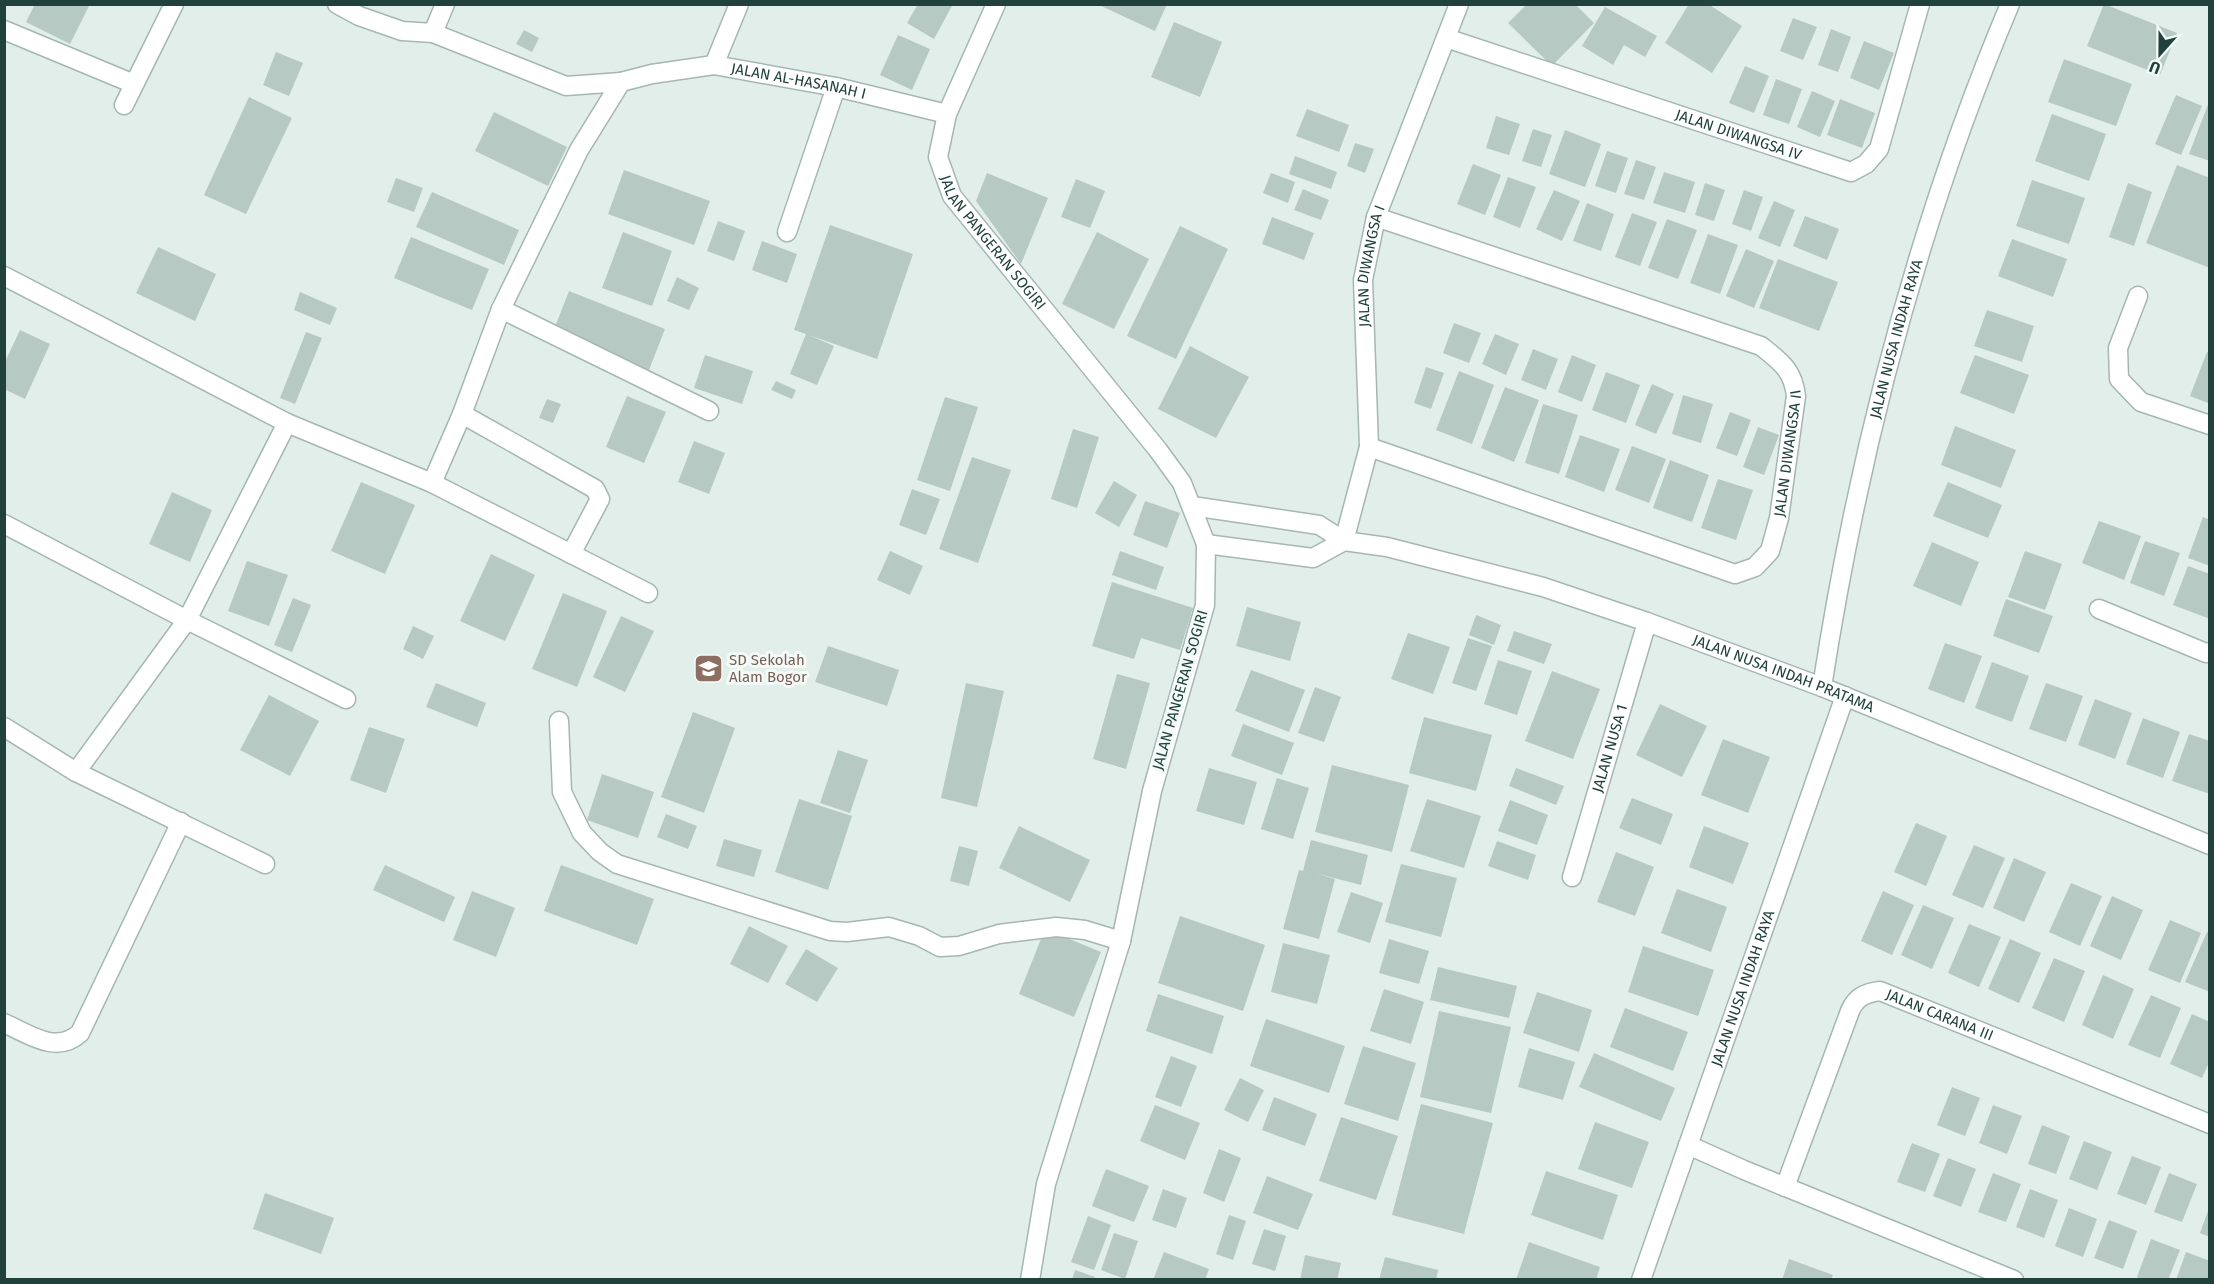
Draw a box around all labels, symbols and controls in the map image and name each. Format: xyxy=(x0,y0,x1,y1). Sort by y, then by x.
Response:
north arrow xyxy=(2130,24,2190,84)
text: U xyxy=(2147,57,2163,78)
street label: JALAN AL-HASANAH I xyxy=(730,59,868,103)
street label: JALAN DIWANGSA IV xyxy=(1673,105,1804,164)
street label: JALAN PANGERAN SOGIRI xyxy=(936,173,1050,314)
street label: JALAN DIWANGSA I xyxy=(1353,203,1389,327)
street label: JALAN NUSA INDAH RAYA xyxy=(1866,257,1927,421)
street label: JALAN DIWANGSA II xyxy=(1770,388,1805,518)
street label: JALAN PANGERAN SOGIRI xyxy=(1149,608,1211,772)
street label: JALAN NUSA INDAH PRATAMA xyxy=(1690,631,1877,716)
place label: SD Sekolah Alam Bogor xyxy=(729,651,807,686)
school or university icon: SD Sekolah Alam Bogor xyxy=(692,653,724,685)
street label: JALAN NUSA 1 xyxy=(1588,702,1631,795)
street label: JALAN NUSA INDAH RAYA xyxy=(1707,907,1779,1069)
street label: JALAN CARANA III xyxy=(1883,985,1996,1045)

